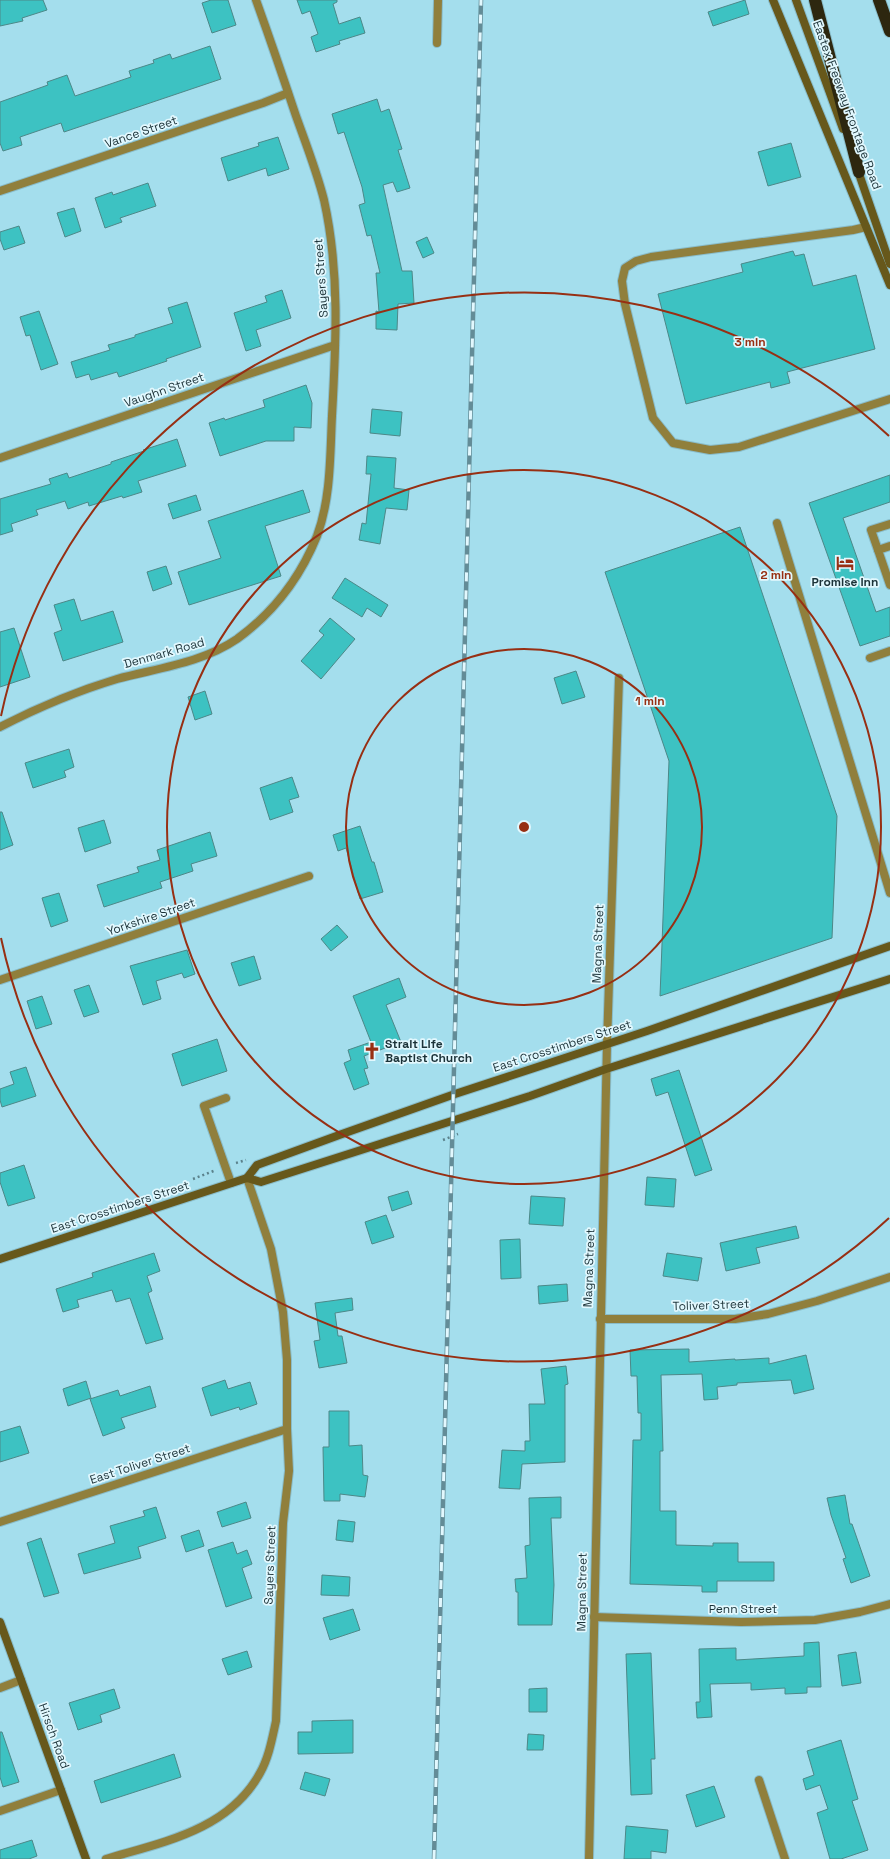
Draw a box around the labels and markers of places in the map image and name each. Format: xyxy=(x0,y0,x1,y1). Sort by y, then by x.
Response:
hotel icon: Promise Inn xyxy=(835,553,855,573)
place label: Promise Inn xyxy=(812,574,878,590)
centre of rings xyxy=(517,820,531,834)
place label: Strait Life Baptist Church xyxy=(385,1036,472,1066)
church icon: Strait Life Baptist Church xyxy=(362,1041,382,1061)

